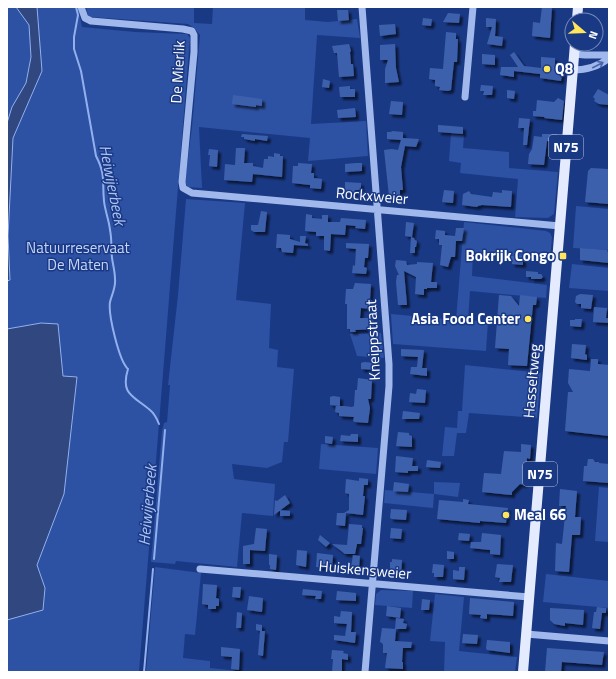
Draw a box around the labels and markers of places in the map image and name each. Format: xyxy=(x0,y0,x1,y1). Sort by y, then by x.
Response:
place label: Q8 xyxy=(555,57,573,80)
marker: Q8 xyxy=(542,64,552,74)
place label: Bokrijk Congo xyxy=(466,244,555,267)
marker: Bokrijk Congo xyxy=(558,251,568,261)
place label: Asia Food Center xyxy=(411,307,520,330)
marker: Asia Food Center xyxy=(523,314,533,324)
place label: Meal 66 xyxy=(514,503,566,526)
marker: Meal 66 xyxy=(501,510,511,520)

